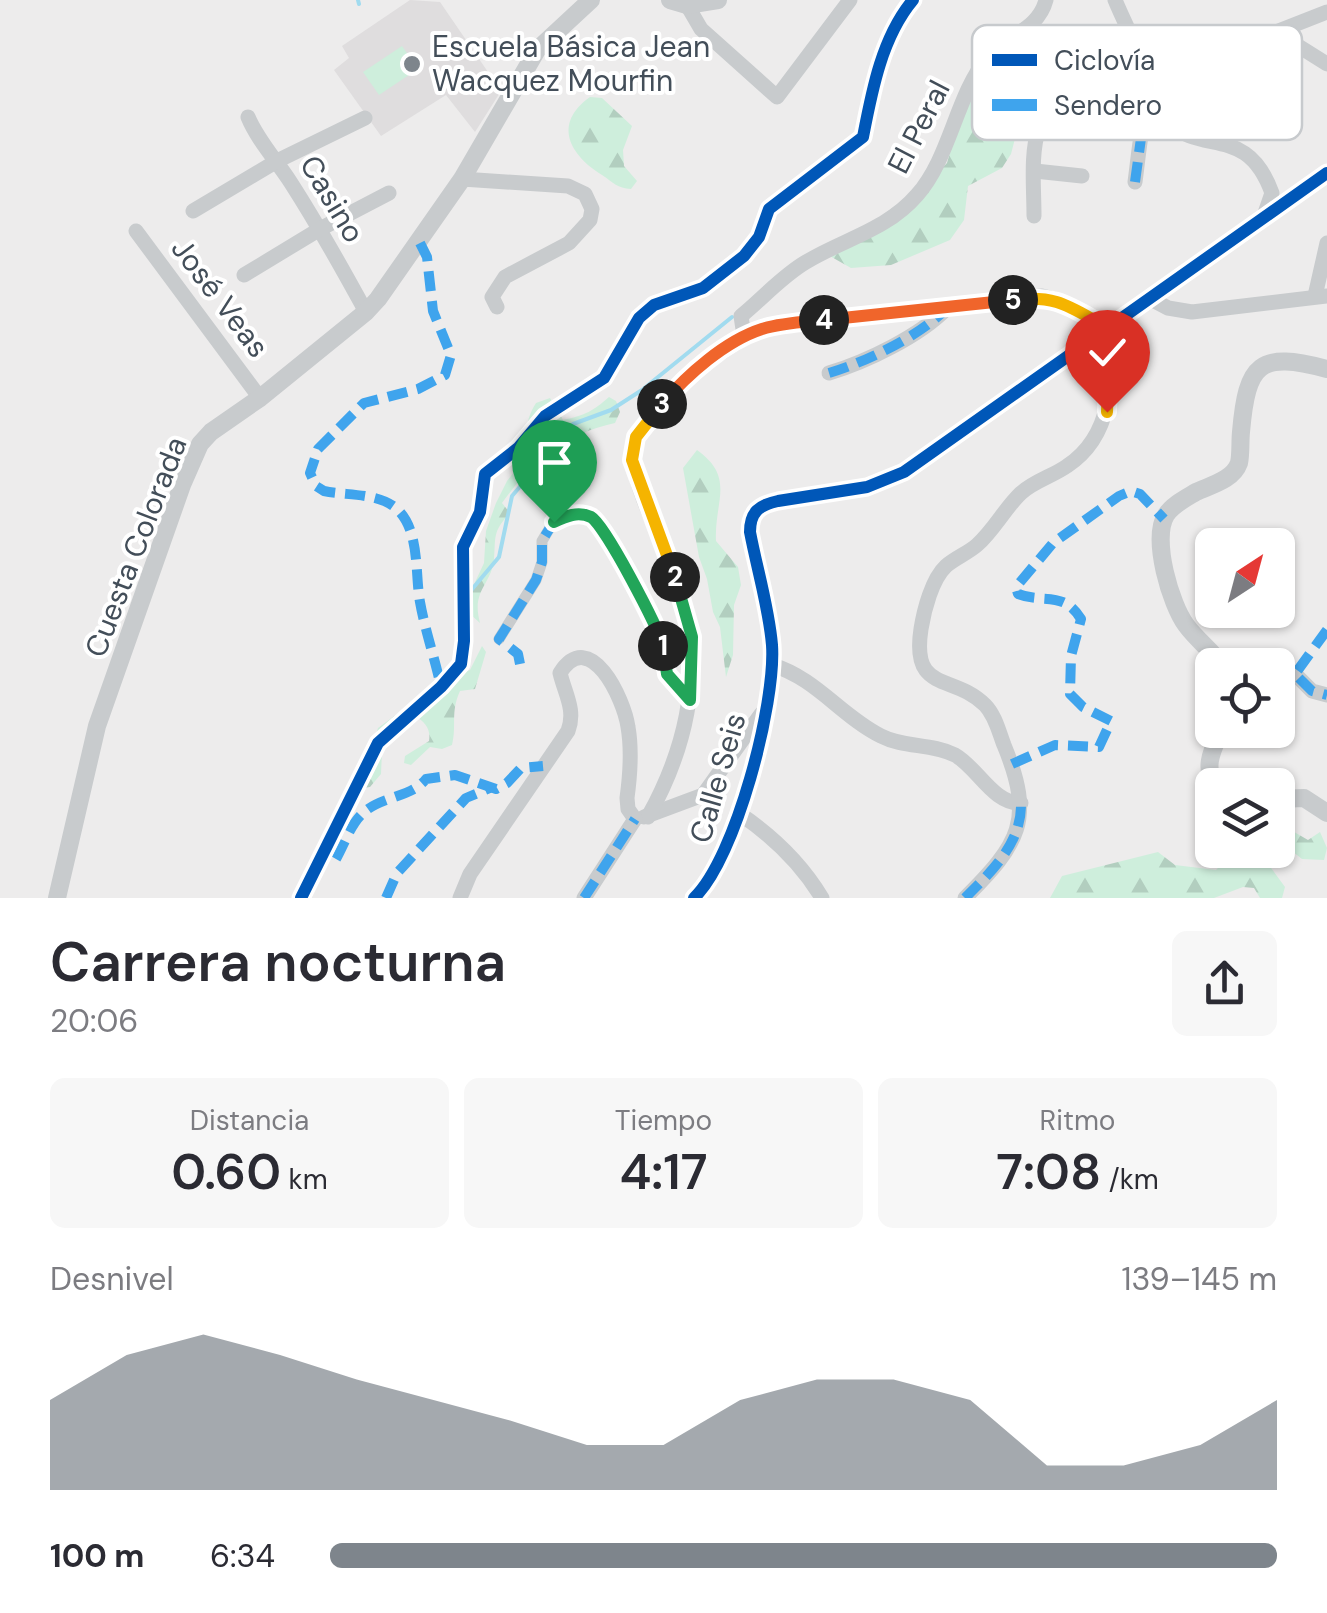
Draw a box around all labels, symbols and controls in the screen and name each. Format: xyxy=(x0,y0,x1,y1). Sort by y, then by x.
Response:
legend xyxy=(972,25,1302,140)
place label: Escuela Básica Jean Wacquez Mourfin xyxy=(432,27,710,100)
text: Ciclovía xyxy=(1054,42,1155,79)
marker: Escuela Básica Jean Wacquez Mourfin xyxy=(401,53,423,75)
street label: El Peral xyxy=(879,74,958,180)
text: Sendero xyxy=(1054,87,1162,124)
street label: Casino xyxy=(291,148,374,250)
street label: José Veas xyxy=(163,230,278,365)
pin: 5 xyxy=(988,275,1038,325)
text: 5 xyxy=(1004,281,1022,318)
pin: 4 xyxy=(799,295,849,345)
text: 4 xyxy=(815,301,833,338)
pin xyxy=(1065,310,1150,413)
icon: check xyxy=(1080,325,1135,380)
pin: 3 xyxy=(637,379,687,429)
text: 3 xyxy=(654,385,670,422)
pin xyxy=(512,420,597,523)
street label: Cuesta Colorada xyxy=(76,431,195,662)
icon: arrive xyxy=(527,435,582,490)
north arrow xyxy=(1195,528,1295,628)
map controls xyxy=(1195,528,1295,868)
pin: 2 xyxy=(650,552,700,602)
text: 2 xyxy=(667,558,683,595)
pin: 1 xyxy=(638,621,688,671)
text: 1 xyxy=(658,627,668,664)
button: locate xyxy=(1195,648,1295,748)
street label: Calle Seis xyxy=(680,709,755,847)
button: layers xyxy=(1195,768,1295,868)
text: Carrera nocturna xyxy=(50,926,506,998)
button: share xyxy=(1172,931,1277,1036)
text: 20:06 xyxy=(50,1000,138,1042)
text: Distancia xyxy=(190,1102,309,1139)
text: Tiempo xyxy=(615,1102,712,1139)
text: Ritmo xyxy=(1040,1102,1115,1139)
text: 0.60 xyxy=(171,1139,281,1205)
text: 4:17 xyxy=(619,1139,708,1205)
text: 7:08 xyxy=(996,1139,1101,1205)
text: km xyxy=(281,1161,328,1198)
text: /km xyxy=(1101,1161,1159,1198)
text: Desnivel xyxy=(50,1258,174,1300)
text: 139–145 m xyxy=(1122,1258,1277,1300)
text: 100 m xyxy=(50,1535,144,1577)
text: 6:34 xyxy=(210,1535,275,1577)

